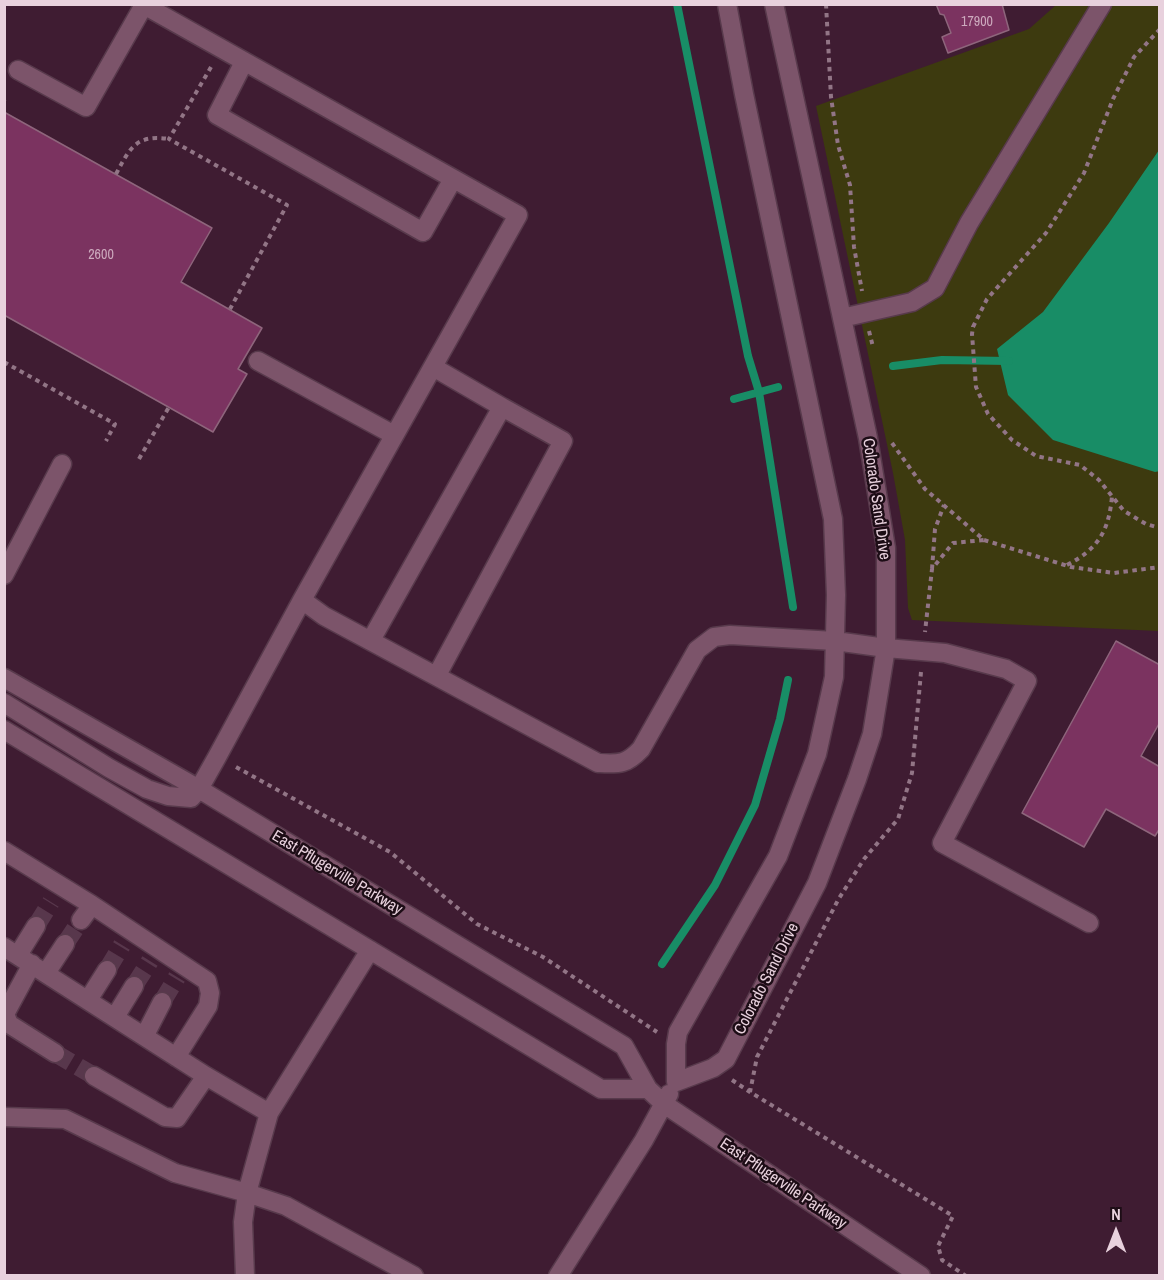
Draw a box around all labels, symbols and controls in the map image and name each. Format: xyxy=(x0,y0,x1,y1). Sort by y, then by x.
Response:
house number: 17900 xyxy=(961,14,993,30)
house number: 2600 xyxy=(88,247,114,263)
street label: Colorado Sand Drive xyxy=(858,437,894,561)
street label: East Pflugerville Parkway xyxy=(268,826,406,920)
street label: Colorado Sand Drive xyxy=(731,920,803,1038)
street label: East Pflugerville Parkway xyxy=(716,1134,850,1234)
north arrow xyxy=(1086,1202,1146,1262)
text: N xyxy=(1111,1203,1121,1225)

